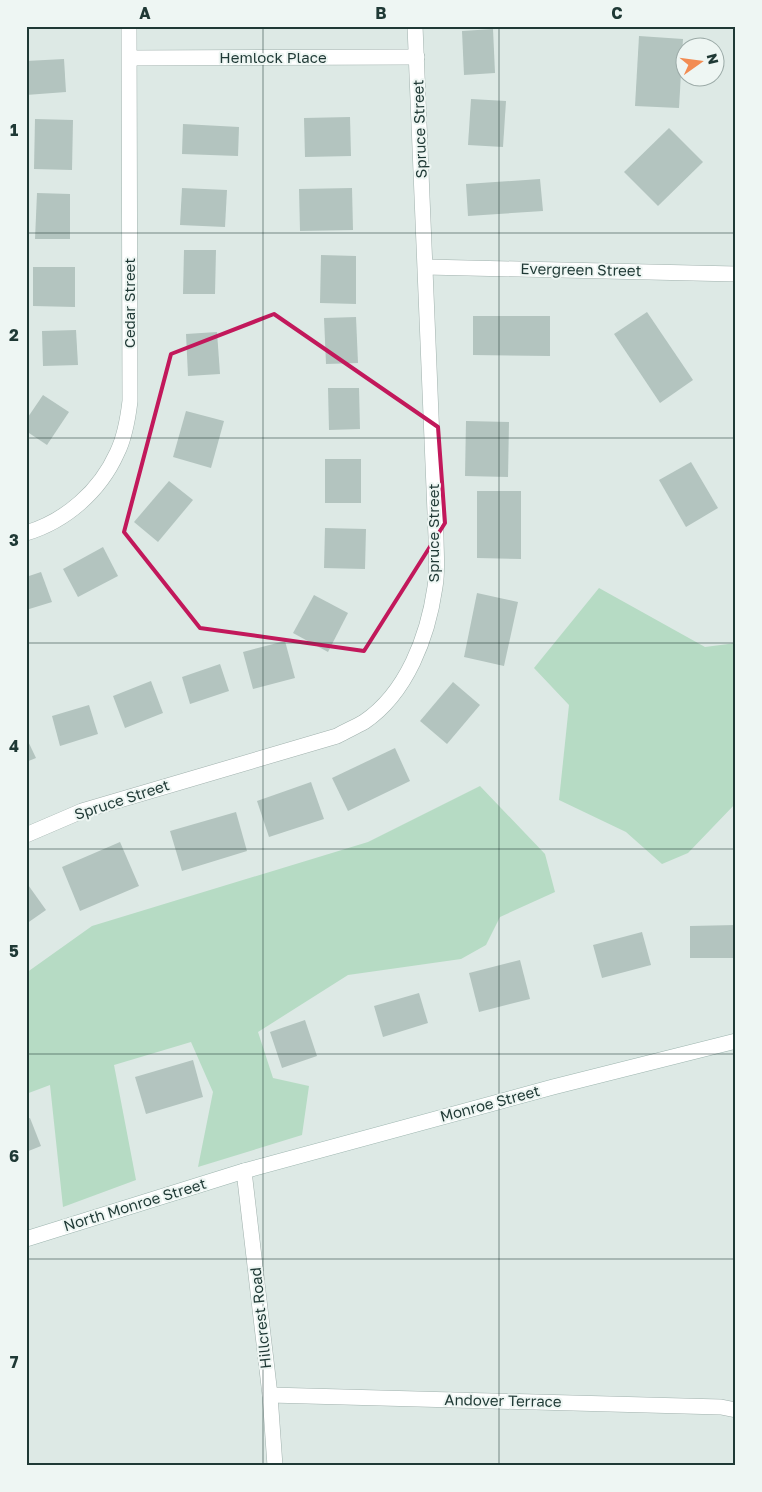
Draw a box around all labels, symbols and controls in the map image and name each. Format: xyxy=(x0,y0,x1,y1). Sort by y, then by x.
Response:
text: A xyxy=(139,3,151,23)
text: B xyxy=(375,3,387,23)
text: C xyxy=(611,3,623,23)
north arrow xyxy=(674,38,724,88)
street label: Hemlock Place xyxy=(219,48,327,66)
text: N xyxy=(704,52,723,66)
street label: Spruce Street xyxy=(408,79,430,179)
text: 1 xyxy=(10,120,18,140)
street label: Cedar Street xyxy=(120,258,138,348)
street label: Evergreen Street xyxy=(520,259,642,279)
text: 2 xyxy=(9,325,19,345)
street label: Spruce Street xyxy=(424,484,442,582)
text: 3 xyxy=(9,530,19,550)
text: 4 xyxy=(9,736,19,756)
street label: Spruce Street xyxy=(72,775,171,823)
text: 5 xyxy=(9,941,19,961)
street label: Monroe Street xyxy=(438,1081,542,1125)
text: 6 xyxy=(9,1146,19,1166)
street label: North Monroe Street xyxy=(61,1174,208,1234)
street label: Hillcrest Road xyxy=(246,1266,274,1370)
text: 7 xyxy=(10,1352,19,1372)
street label: Andover Terrace xyxy=(444,1390,562,1410)

